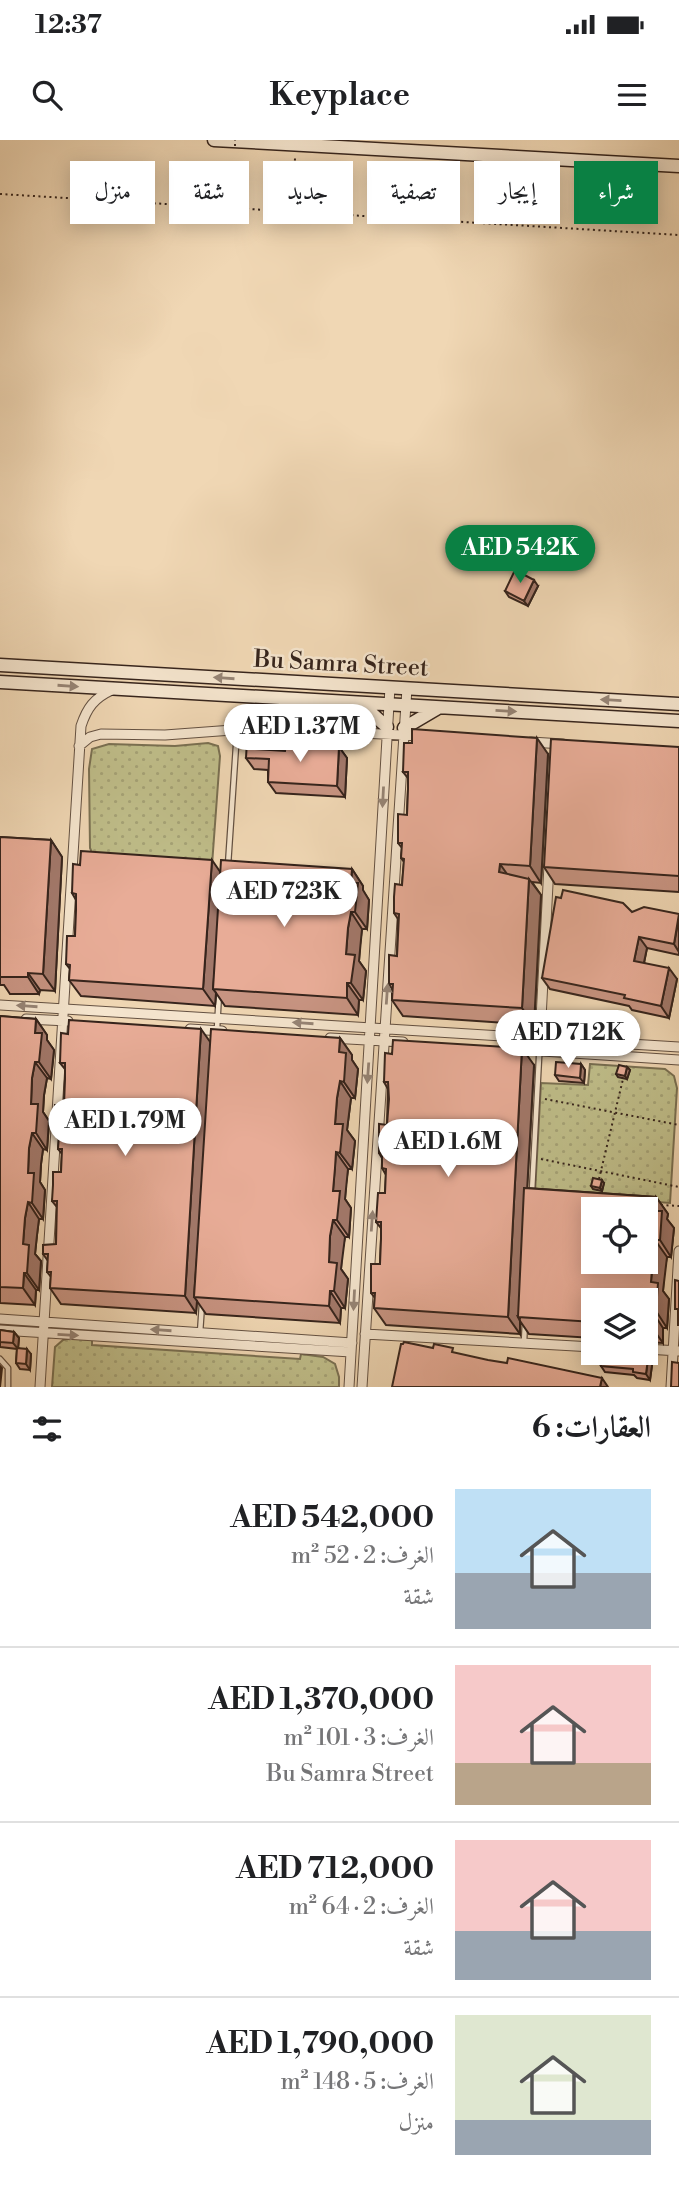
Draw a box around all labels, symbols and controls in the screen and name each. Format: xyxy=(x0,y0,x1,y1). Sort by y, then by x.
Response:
text: 12:37 xyxy=(35,9,102,41)
text: Keyplace xyxy=(269,75,410,115)
icon: search xyxy=(28,76,66,114)
icon: menu xyxy=(613,76,651,114)
chip: منزل xyxy=(70,161,155,224)
chip: شقة xyxy=(169,161,249,224)
chip: جديد xyxy=(263,161,353,224)
chip: تصفية xyxy=(367,161,460,224)
chip: إيجار xyxy=(474,161,560,224)
chip: شراء xyxy=(574,161,658,224)
pin: AED 542K xyxy=(448,526,592,585)
text: AED 542K xyxy=(461,534,579,562)
street label: Bu Samra Street xyxy=(252,644,430,684)
one-way arrow xyxy=(213,672,235,683)
one-way arrow xyxy=(57,681,79,692)
one-way arrow xyxy=(600,694,622,705)
pin: AED 1.37M xyxy=(220,704,380,764)
one-way arrow xyxy=(496,706,518,717)
text: AED 1.37M xyxy=(240,713,360,741)
one-way arrow xyxy=(378,786,389,808)
pin: AED 723K xyxy=(212,870,356,929)
text: AED 723K xyxy=(227,878,341,906)
one-way arrow xyxy=(382,983,393,1005)
one-way arrow xyxy=(16,1001,38,1012)
pin: AED 712K xyxy=(496,1010,640,1070)
one-way arrow xyxy=(292,1018,314,1029)
text: AED 712K xyxy=(511,1019,625,1047)
one-way arrow xyxy=(362,1062,373,1084)
pin: AED 1.79M xyxy=(45,1098,205,1158)
text: AED 1.79M xyxy=(64,1107,186,1135)
pin: AED 1.6M xyxy=(376,1119,520,1179)
text: AED 1.6M xyxy=(394,1128,502,1156)
map controls xyxy=(581,1197,658,1365)
button: locate xyxy=(581,1197,658,1274)
one-way arrow xyxy=(367,1210,378,1232)
button: layers xyxy=(581,1288,658,1365)
one-way arrow xyxy=(349,1289,360,1311)
one-way arrow xyxy=(150,1324,172,1335)
one-way arrow xyxy=(57,1330,79,1341)
text: العقارات: 6 xyxy=(532,1409,651,1447)
icon: filters xyxy=(28,1410,66,1448)
text: AED 542,000 xyxy=(230,1499,434,1537)
icon: home xyxy=(511,1517,595,1601)
text: الغرف: 2 · 52 m² xyxy=(291,1542,434,1570)
text: شقة xyxy=(404,1583,434,1611)
text: AED 1,370,000 xyxy=(208,1681,434,1719)
icon: home xyxy=(511,1693,595,1777)
text: الغرف: 3 · 101 m² xyxy=(284,1724,434,1752)
text: Bu Samra Street xyxy=(266,1760,434,1788)
text: AED 712,000 xyxy=(236,1850,434,1888)
icon: home xyxy=(511,1868,595,1952)
text: الغرف: 2 · 64 m² xyxy=(289,1893,434,1921)
text: شقة xyxy=(404,1934,434,1962)
text: AED 1,790,000 xyxy=(206,2025,434,2063)
icon: home xyxy=(511,2043,595,2127)
text: الغرف: 5 · 148 m² xyxy=(280,2068,434,2096)
text: منزل xyxy=(399,2109,434,2137)

